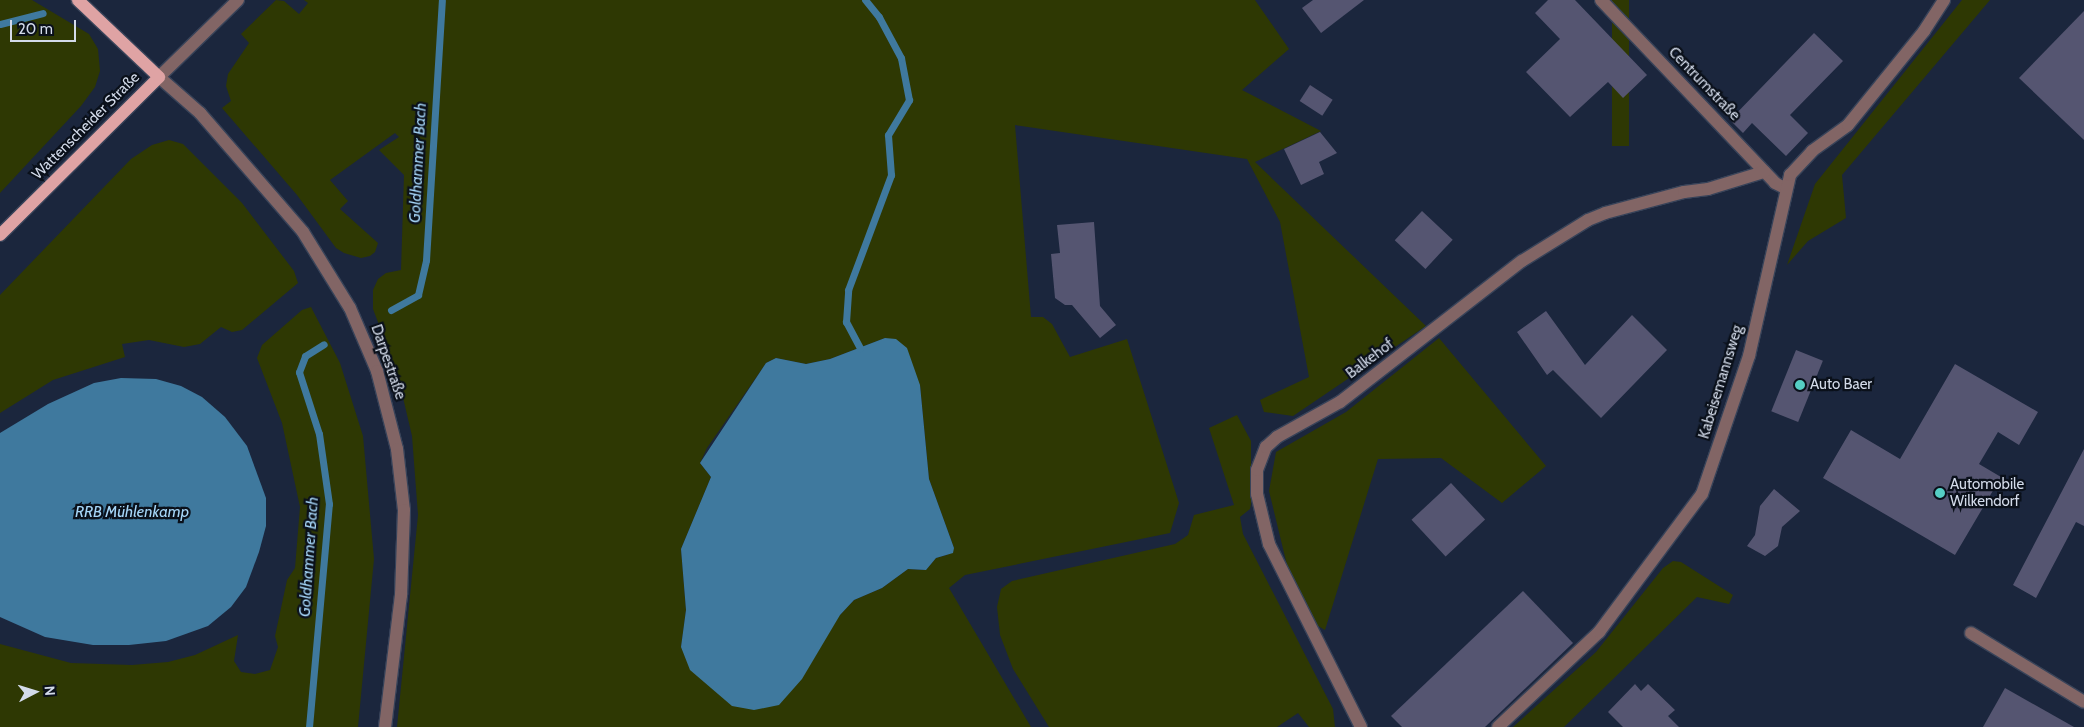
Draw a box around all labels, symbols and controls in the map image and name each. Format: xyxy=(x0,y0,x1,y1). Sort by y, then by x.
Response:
scale bar xyxy=(12,10,79,42)
text: 20 m xyxy=(18,20,53,38)
street label: Centrumstraße xyxy=(1664,44,1744,124)
street label: Wattenscheider Straße xyxy=(29,69,143,183)
water label: Goldhammer Bach xyxy=(405,102,431,224)
street label: Darpestraße xyxy=(367,322,409,402)
street label: Kabeisemannsweg xyxy=(1695,323,1747,441)
street label: Balkehof xyxy=(1343,335,1397,383)
place label: Auto Baer xyxy=(1810,376,1872,394)
marker: Auto Baer xyxy=(1794,379,1806,391)
place label: Automobile Wilkendorf xyxy=(1950,475,2024,510)
marker: Automobile Wilkendorf xyxy=(1934,487,1946,499)
water label: Goldhammer Bach xyxy=(295,496,323,618)
water label: RRB Mühlenkamp xyxy=(75,502,189,522)
north arrow xyxy=(10,667,60,717)
text: N xyxy=(41,685,59,696)

